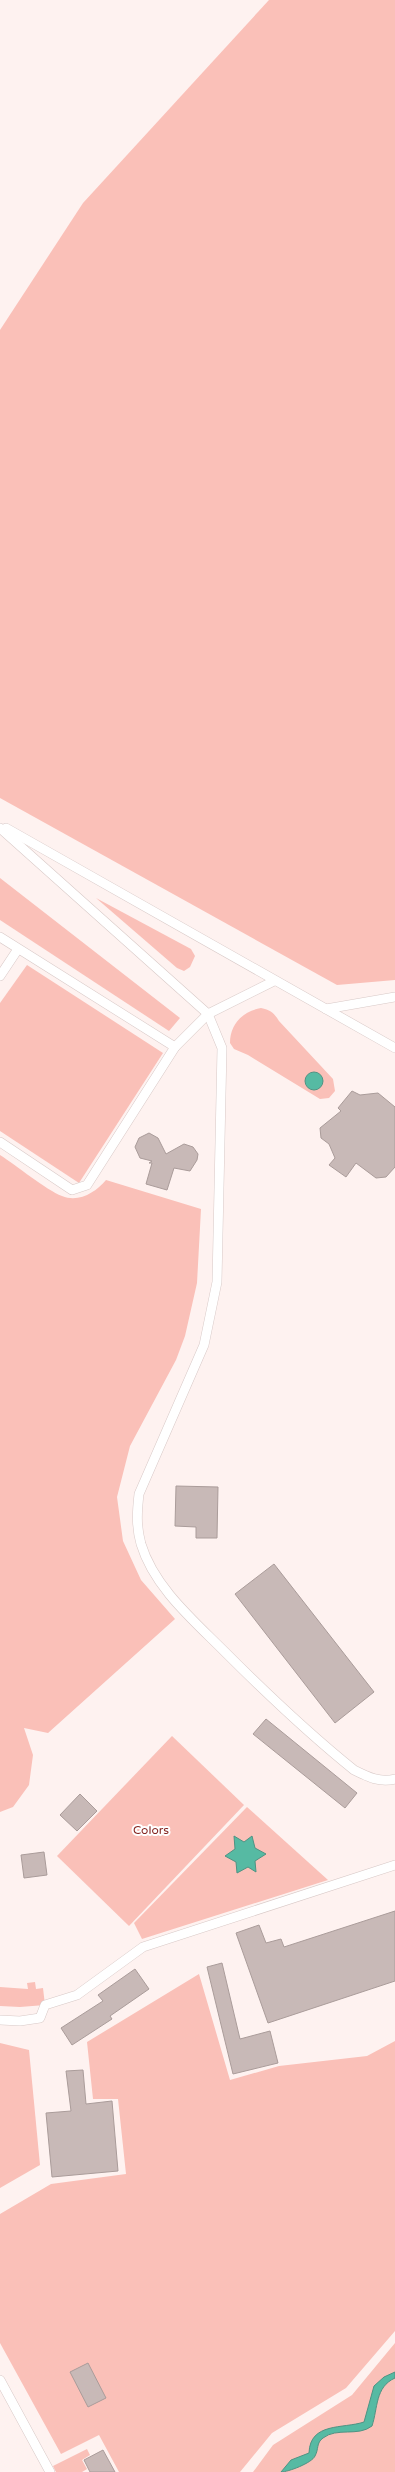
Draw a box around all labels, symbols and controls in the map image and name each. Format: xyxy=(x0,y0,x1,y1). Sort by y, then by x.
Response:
park label: Colors xyxy=(133,1823,169,1837)

